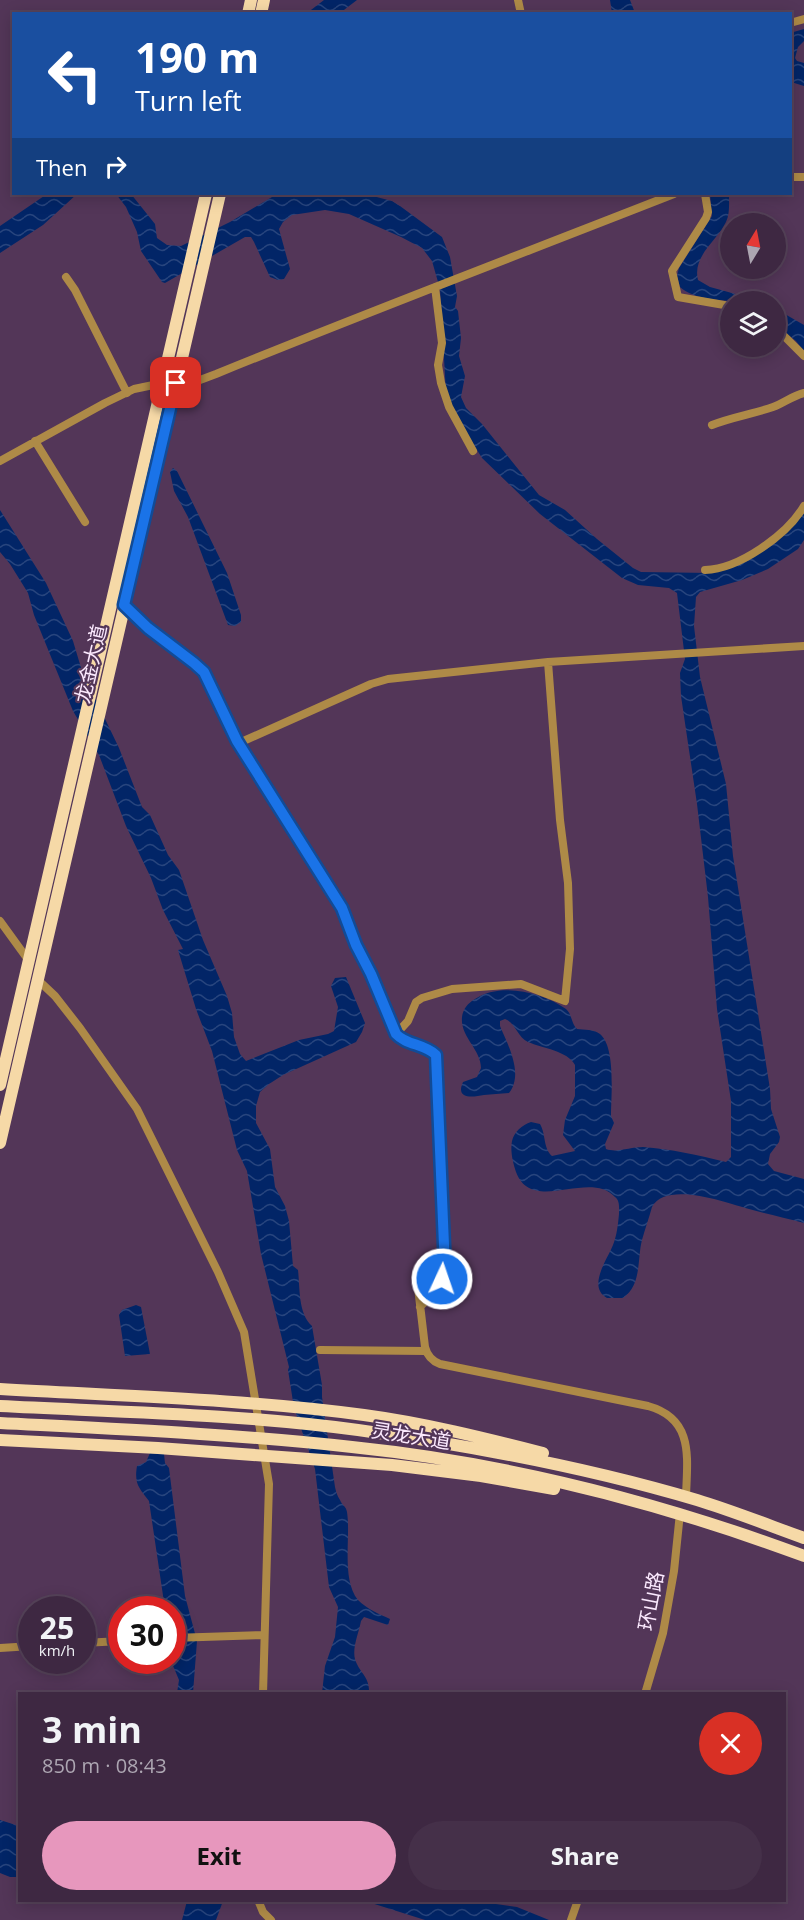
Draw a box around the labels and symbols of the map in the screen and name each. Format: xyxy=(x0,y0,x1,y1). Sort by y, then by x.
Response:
north arrow xyxy=(720,213,786,279)
pin xyxy=(150,357,201,408)
street label: 龙金大道 xyxy=(68,622,113,706)
position arrow xyxy=(410,1247,474,1311)
street label: 灵龙大道 xyxy=(369,1416,453,1455)
street label: 环山路 xyxy=(632,1569,669,1633)
speed limit sign: 30 xyxy=(108,1596,186,1674)

